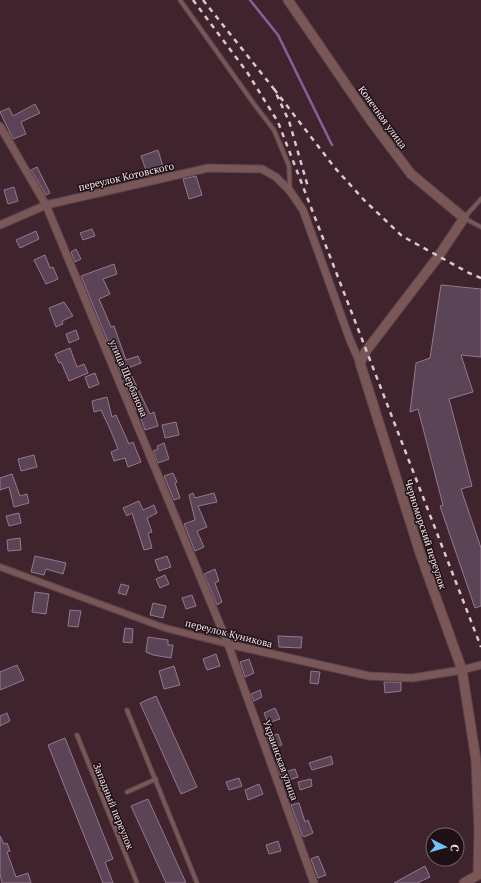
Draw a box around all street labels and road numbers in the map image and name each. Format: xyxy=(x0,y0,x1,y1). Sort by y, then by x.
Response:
street label: Конечная улица xyxy=(355,83,410,151)
street label: переулок Котовского xyxy=(77,159,176,194)
street label: улица Щербанова xyxy=(106,337,151,419)
street label: Черноморский переулок xyxy=(402,478,450,591)
street label: переулок Куникова xyxy=(184,616,274,651)
street label: Украинская улица xyxy=(260,718,301,802)
street label: Западный переулок xyxy=(90,761,137,852)

